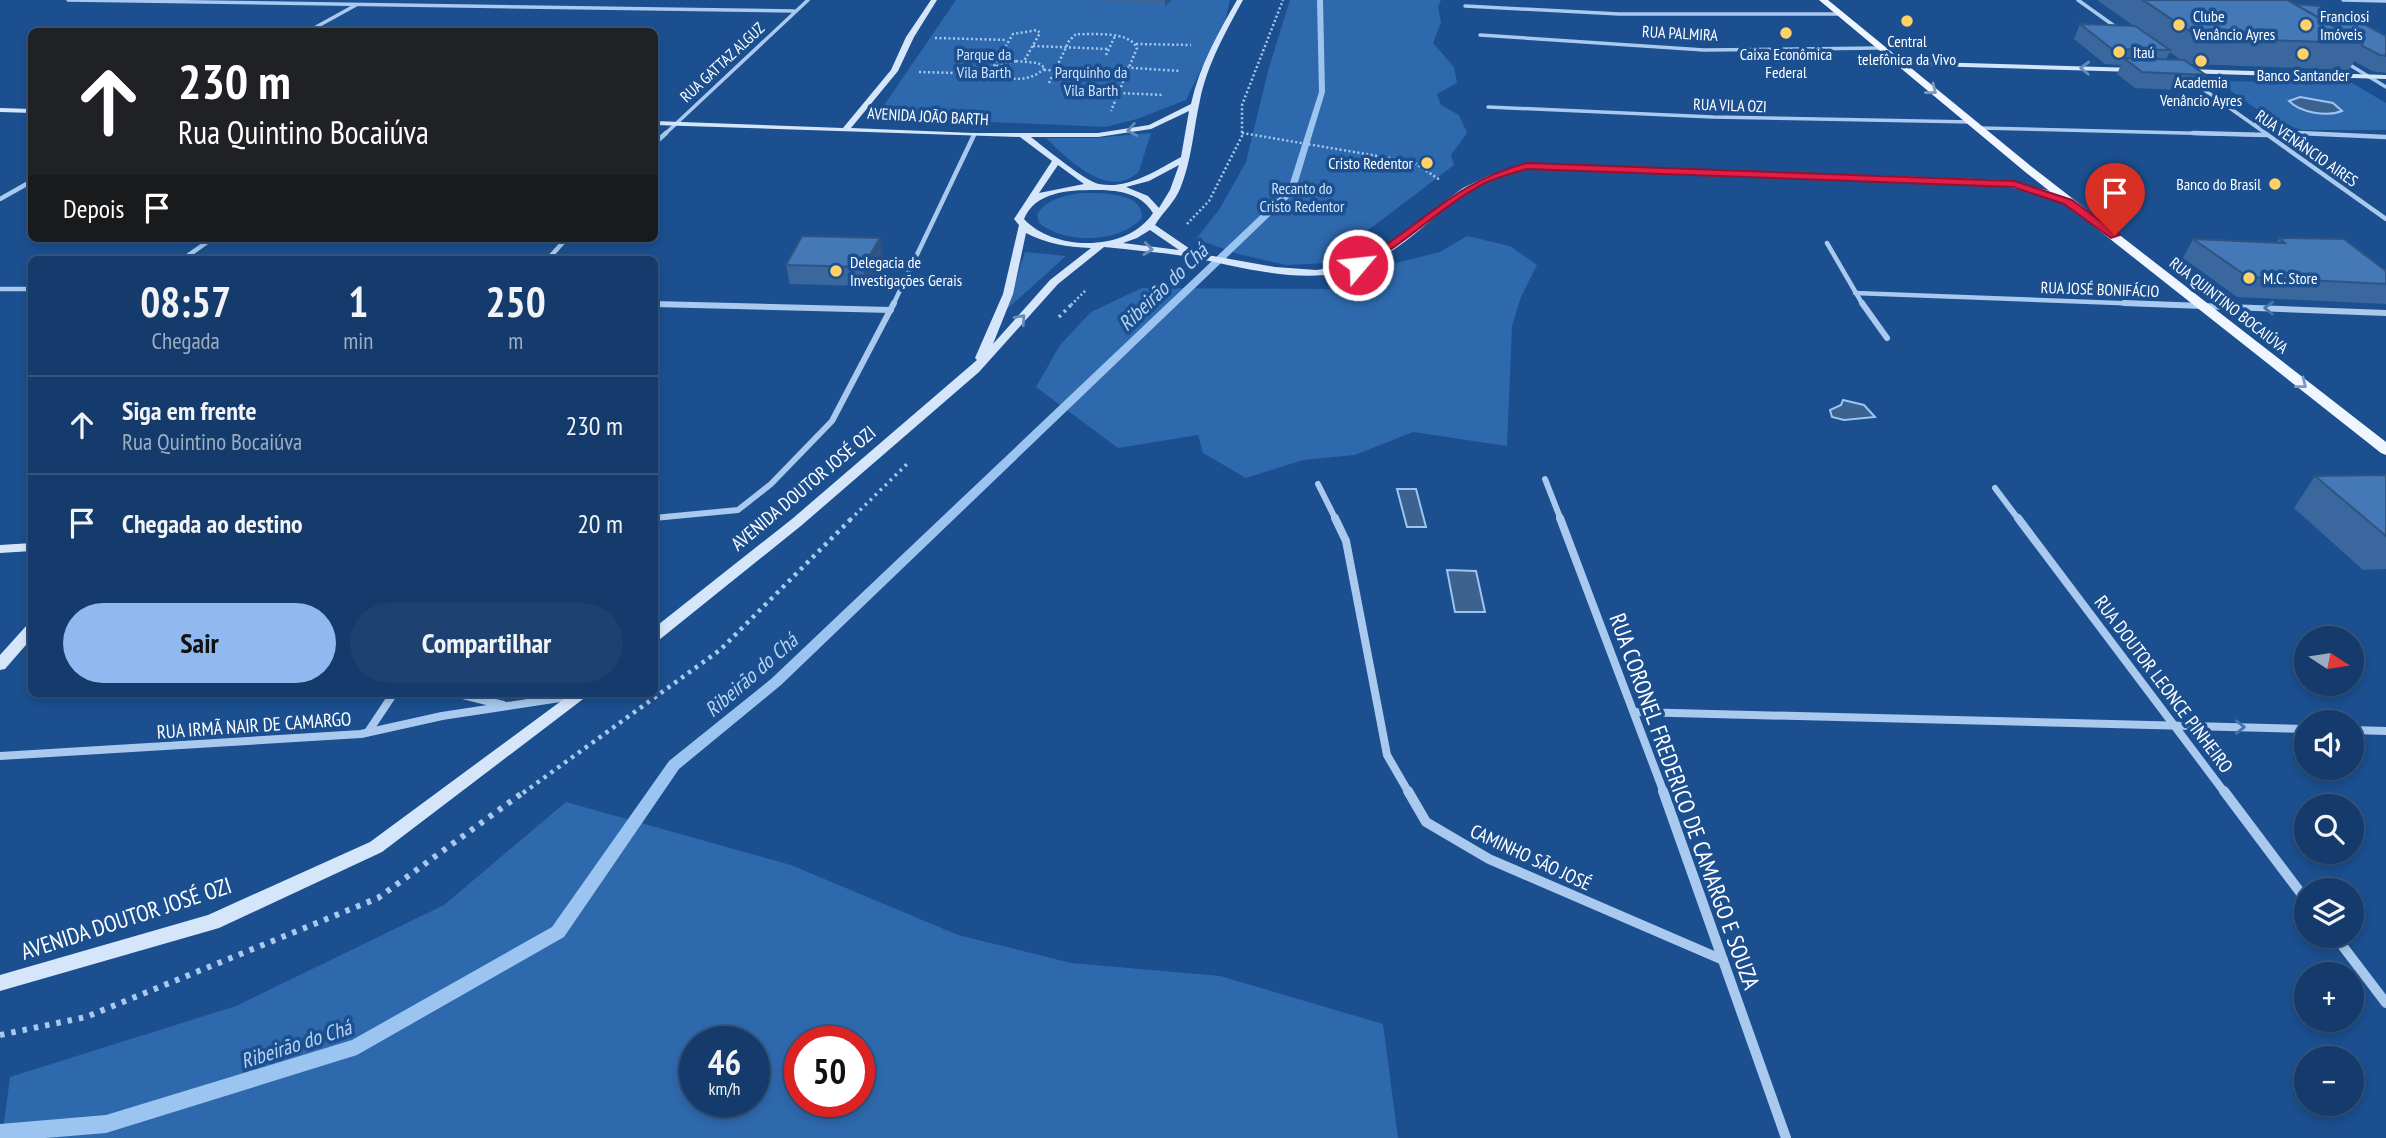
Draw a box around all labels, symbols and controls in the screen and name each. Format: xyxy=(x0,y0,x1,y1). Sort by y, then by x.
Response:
place label: Clube Venâncio Ayres xyxy=(2192,6,2275,44)
place label: Franciosi Imóveis xyxy=(2320,6,2369,44)
marker: Central telefônica da Vivo xyxy=(1899,13,1915,29)
marker: Clube Venâncio Ayres xyxy=(2171,17,2187,33)
marker: Franciosi Imóveis xyxy=(2298,17,2314,33)
street label: RUA GATTAZ ALGUZ xyxy=(676,18,768,106)
street label: RUA PALMIRA xyxy=(1642,21,1719,45)
marker: Caixa Econômica Federal xyxy=(1778,25,1794,41)
place label: Central telefônica da Vivo xyxy=(1858,31,1956,69)
place label: Itaú xyxy=(2133,42,2155,62)
park label: Parque da Vila Barth xyxy=(956,44,1011,82)
place label: Caixa Econômica Federal xyxy=(1740,44,1832,82)
marker: Itaú xyxy=(2111,44,2127,60)
marker: Banco Santander xyxy=(2295,46,2311,62)
text: 230 m xyxy=(178,49,291,113)
marker: Academia Venâncio Ayres xyxy=(2193,53,2209,69)
icon: ahead xyxy=(63,56,154,147)
one-way arrow xyxy=(2079,61,2090,76)
park label: Parquinho da Vila Barth xyxy=(1055,62,1127,100)
place label: Banco Santander xyxy=(2257,65,2350,85)
place label: Academia Venâncio Ayres xyxy=(2159,72,2242,110)
one-way arrow xyxy=(1925,82,1937,95)
street label: RUA VILA OZI xyxy=(1693,94,1767,116)
street label: AVENIDA JOÃO BARTH xyxy=(867,103,989,129)
street label: RUA VENÂNCIO AIRES xyxy=(2252,105,2362,191)
text: Rua Quintino Bocaiúva xyxy=(178,111,429,153)
one-way arrow xyxy=(1126,122,1138,137)
place label: Cristo Redentor xyxy=(1328,153,1414,173)
marker: Cristo Redentor xyxy=(1419,155,1435,171)
pin xyxy=(2085,163,2145,235)
icon: arrive xyxy=(2096,174,2134,212)
place label: Banco do Brasil xyxy=(2176,174,2261,194)
marker: Banco do Brasil xyxy=(2267,176,2283,192)
park label: Recanto do Cristo Redentor xyxy=(1260,178,1345,216)
icon: arrive xyxy=(138,189,176,227)
text: Depois xyxy=(63,192,124,225)
position arrow xyxy=(1321,228,1395,302)
water label: Ribeirão do Chá xyxy=(1112,236,1215,336)
one-way arrow xyxy=(1142,241,1153,256)
place label: Delegacia de Investigações Gerais xyxy=(850,252,962,290)
street label: RUA QUINTINO BOCAIÚVA xyxy=(2166,253,2293,358)
marker: Delegacia de Investigações Gerais xyxy=(828,263,844,279)
place label: M.C. Store xyxy=(2263,268,2318,288)
marker: M.C. Store xyxy=(2241,270,2257,286)
text: 08:57 xyxy=(140,274,231,329)
text: 1 xyxy=(348,274,368,329)
text: 250 xyxy=(486,274,546,329)
street label: RUA JOSÉ BONIFÁCIO xyxy=(2040,277,2160,301)
one-way arrow xyxy=(2263,300,2274,315)
one-way arrow xyxy=(1013,314,1025,327)
text: Chegada xyxy=(152,326,220,355)
text: min xyxy=(343,326,373,355)
text: m xyxy=(508,326,523,355)
one-way arrow xyxy=(2294,376,2307,388)
text: Siga em frente xyxy=(122,394,257,427)
icon: ahead xyxy=(63,406,101,444)
text: 230 m xyxy=(565,409,623,442)
street label: AVENIDA DOUTOR JOSÉ OZI xyxy=(726,420,880,556)
text: Rua Quintino Bocaiúva xyxy=(122,427,302,456)
icon: arrive xyxy=(63,504,101,542)
text: Chegada ao destino xyxy=(122,507,303,540)
text: 20 m xyxy=(577,507,623,540)
street label: RUA DOUTOR LEONCE PINHEIRO xyxy=(2090,591,2238,777)
button: Sair xyxy=(63,603,336,683)
button: Compartilhar xyxy=(350,603,623,683)
street label: RUA CORONEL FREDERICO DE CAMARGO E SOUZA xyxy=(1603,609,1767,993)
water label: Ribeirão do Chá xyxy=(699,626,804,723)
north arrow xyxy=(2294,626,2364,696)
map controls xyxy=(2294,626,2364,1116)
street label: RUA IRMÃ NAIR DE CAMARGO xyxy=(156,706,352,744)
button: sound xyxy=(2294,710,2364,780)
one-way arrow xyxy=(2234,720,2245,735)
button: search xyxy=(2294,794,2364,864)
street label: CAMINHO SÃO JOSÉ xyxy=(1467,818,1595,896)
street label: AVENIDA DOUTOR JOSÉ OZI xyxy=(17,870,235,966)
button: layers xyxy=(2294,878,2364,948)
button: + xyxy=(2294,962,2364,1032)
water label: Ribeirão do Chá xyxy=(237,1013,356,1075)
speed limit sign: 50 xyxy=(784,1026,875,1117)
text: 46 xyxy=(708,1039,741,1085)
button: − xyxy=(2294,1046,2364,1116)
text: km/h xyxy=(709,1077,740,1100)

